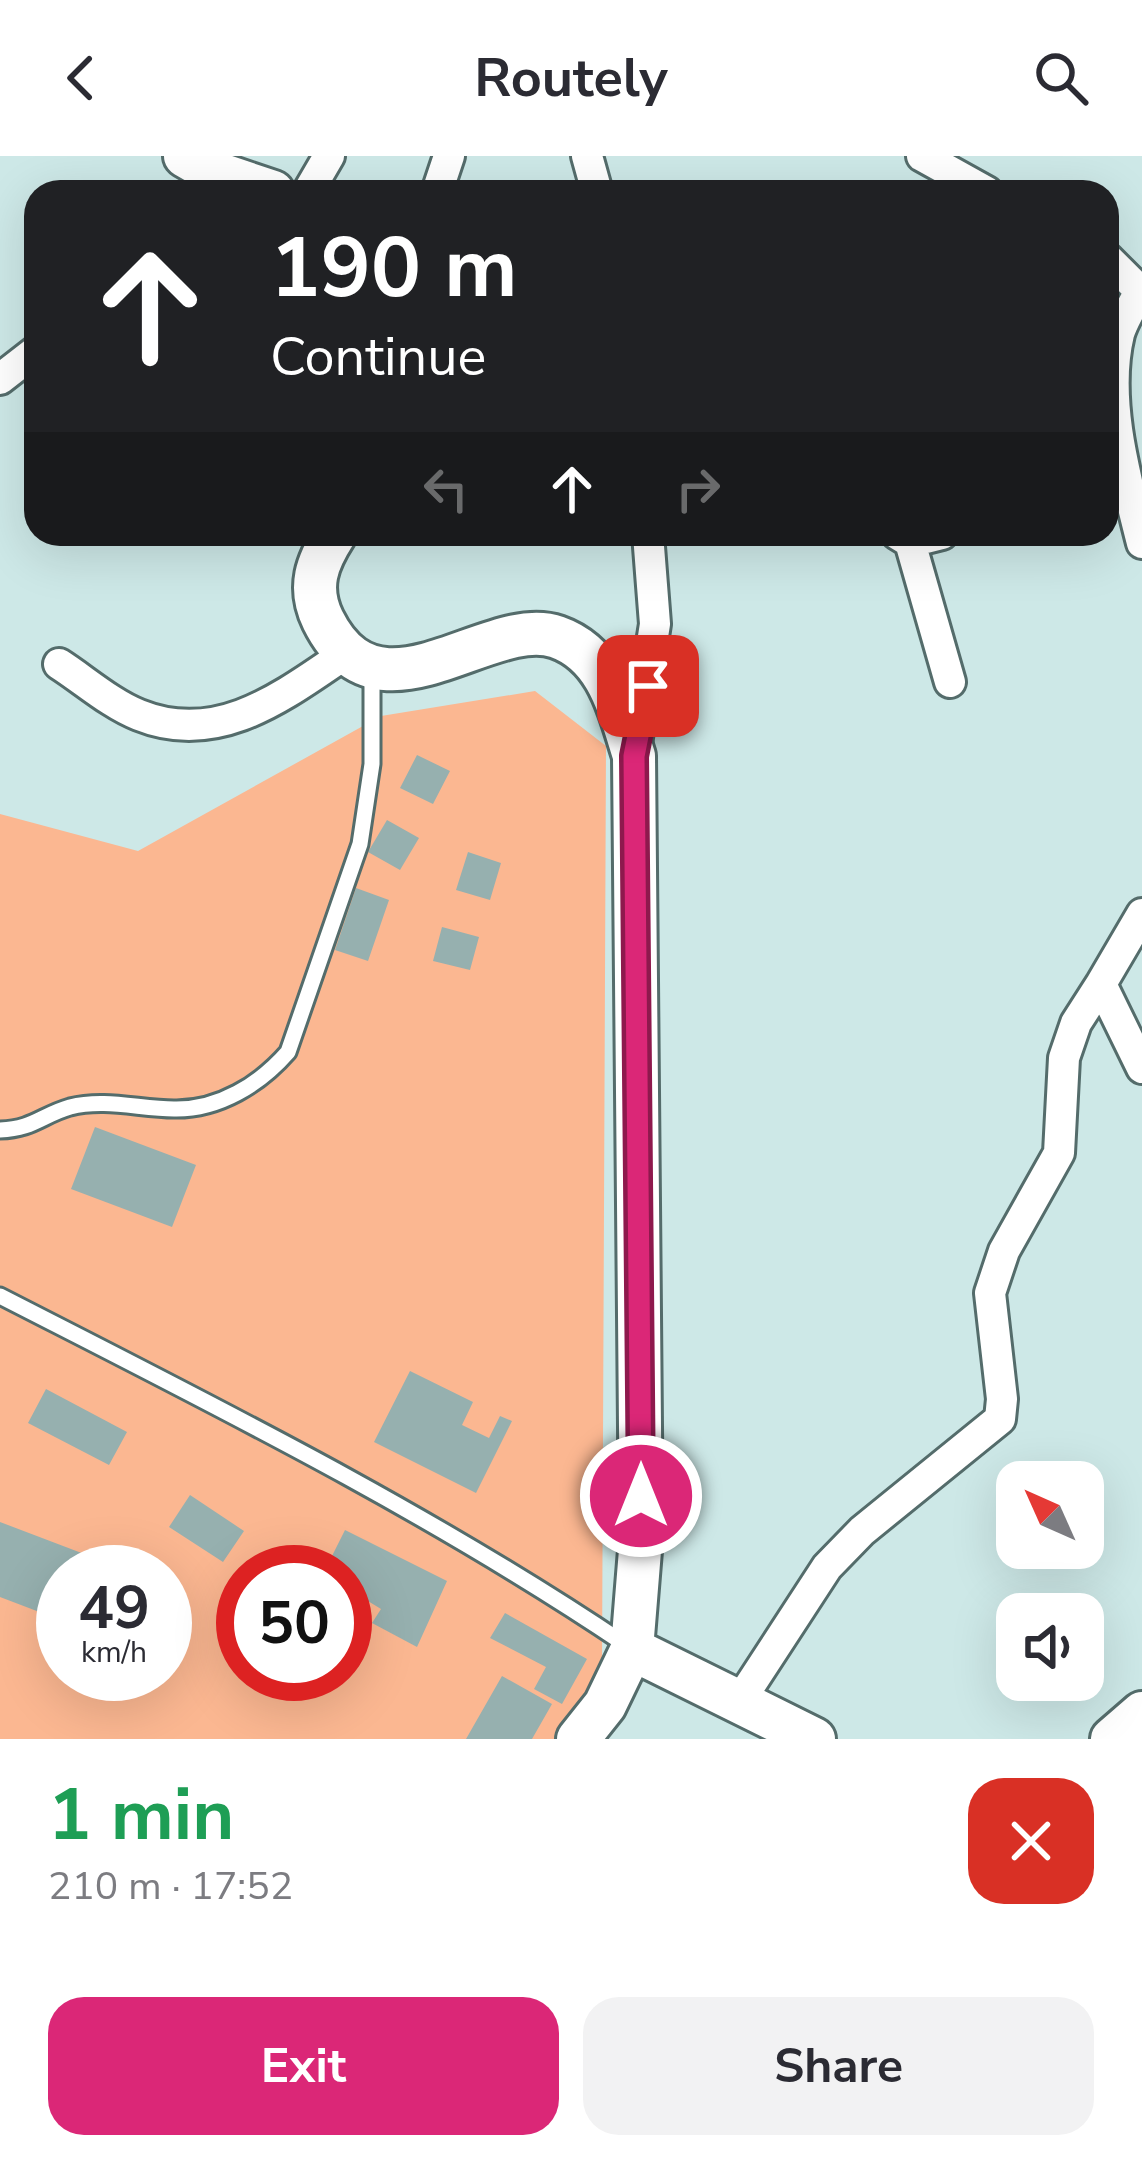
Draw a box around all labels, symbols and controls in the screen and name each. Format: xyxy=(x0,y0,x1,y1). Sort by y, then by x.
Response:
text: Routely xyxy=(474,41,668,115)
icon: back xyxy=(48,45,114,111)
icon: search xyxy=(1028,45,1094,111)
text: 190 m xyxy=(270,211,518,326)
icon: ahead xyxy=(72,228,228,384)
text: Continue xyxy=(270,320,486,394)
icon: left xyxy=(413,456,479,522)
icon: ahead xyxy=(539,456,605,522)
icon: right xyxy=(665,456,731,522)
pin xyxy=(597,635,699,737)
icon: arrive xyxy=(615,653,681,719)
position arrow xyxy=(578,1433,704,1559)
north arrow xyxy=(996,1461,1104,1569)
map controls xyxy=(996,1461,1104,1701)
speed limit sign: 50 xyxy=(216,1545,372,1701)
text: 49 xyxy=(78,1567,150,1649)
button: sound xyxy=(996,1593,1104,1701)
text: km/h xyxy=(81,1632,147,1673)
text: 1 min xyxy=(48,1766,234,1864)
button: close xyxy=(968,1778,1094,1904)
text: 210 m · 17:52 xyxy=(48,1860,293,1913)
button: Exit xyxy=(48,1997,559,2135)
button: Share xyxy=(583,1997,1094,2135)

